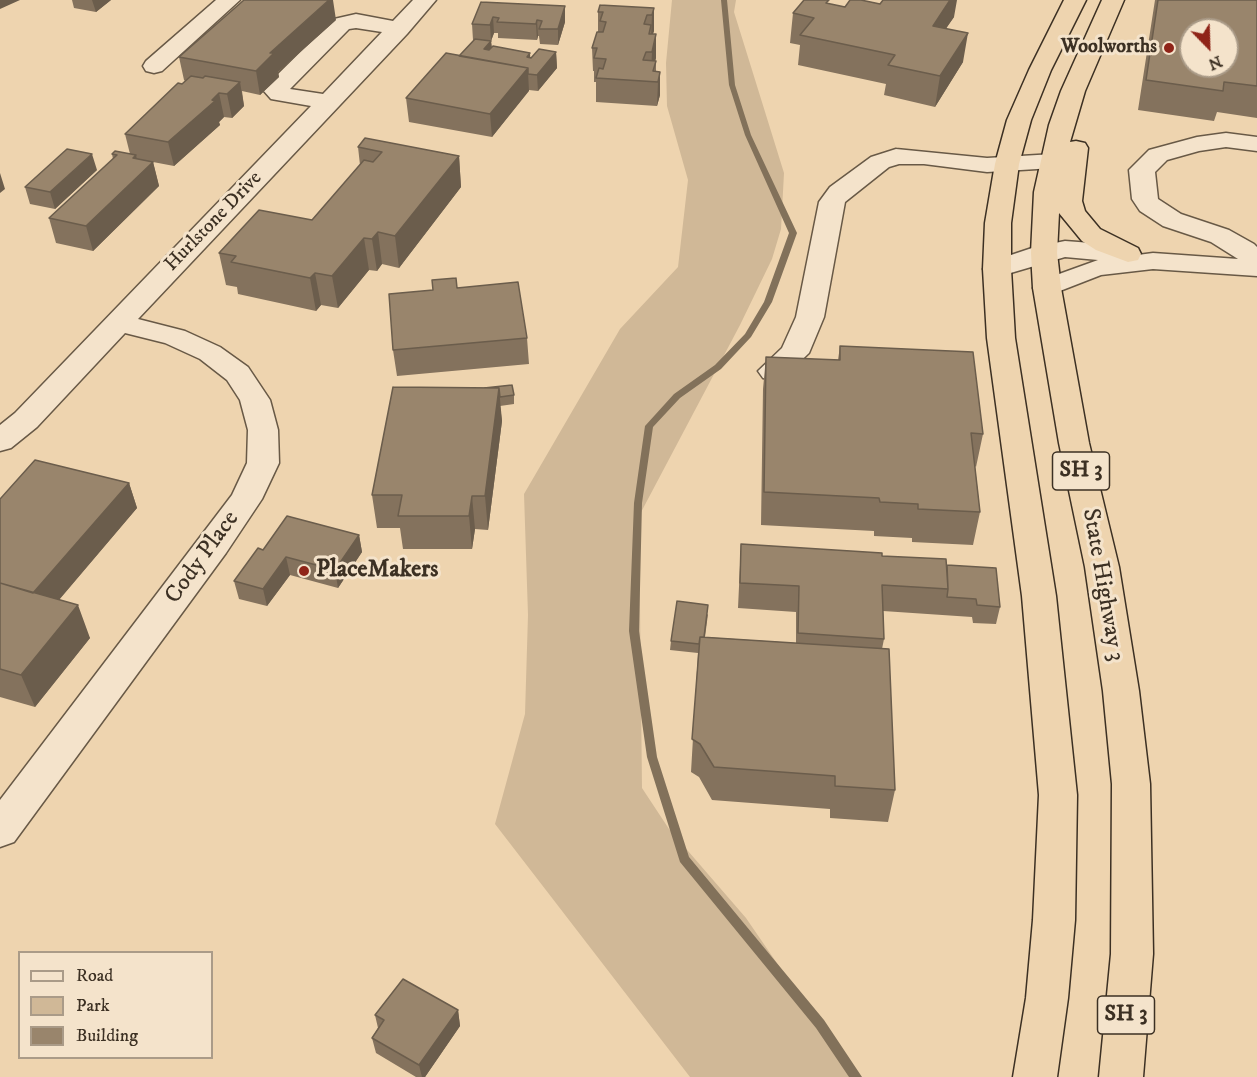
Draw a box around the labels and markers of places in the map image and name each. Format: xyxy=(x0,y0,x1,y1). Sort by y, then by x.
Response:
place label: Woolworths xyxy=(1061,36,1157,60)
marker: Woolworths xyxy=(1162,41,1176,55)
place label: PlaceMakers xyxy=(316,557,438,585)
marker: PlaceMakers xyxy=(297,564,311,578)

